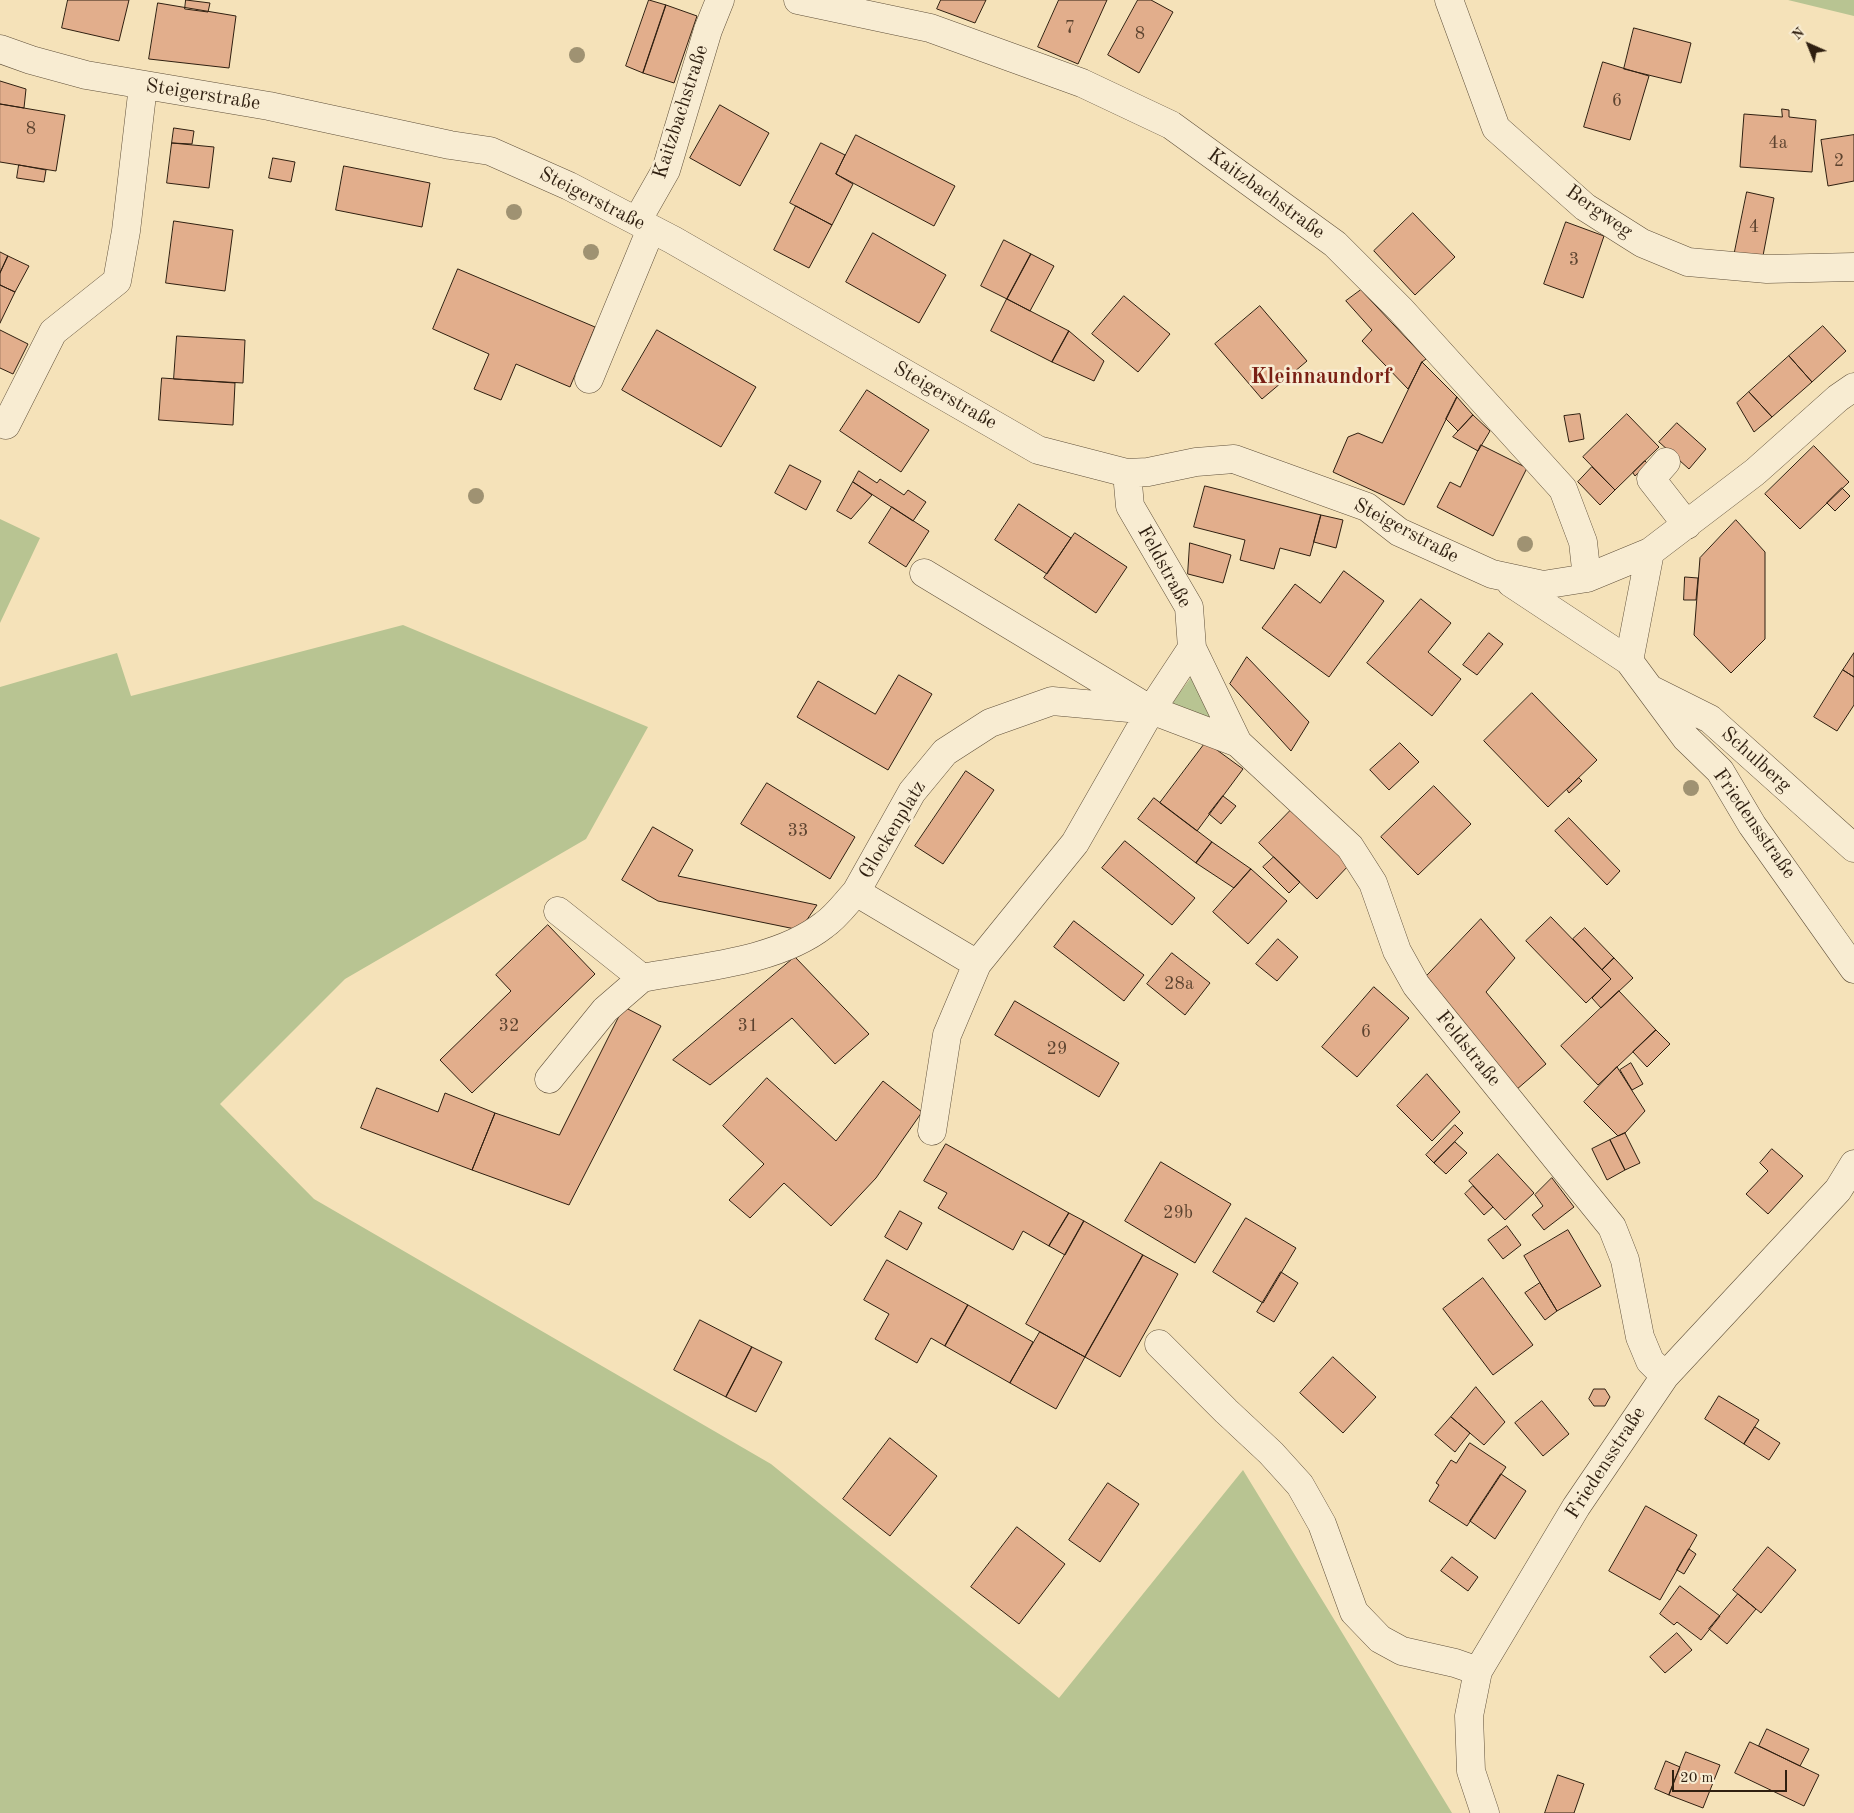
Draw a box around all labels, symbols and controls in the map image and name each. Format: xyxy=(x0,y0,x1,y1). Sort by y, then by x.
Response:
house number: 7 xyxy=(1065,17,1075,39)
north arrow xyxy=(1784,20,1834,70)
house number: 8 xyxy=(1135,23,1145,45)
text: N xyxy=(1790,25,1807,43)
street label: Kaitzbachstraße xyxy=(648,42,714,182)
street label: Steigerstraße xyxy=(144,74,262,116)
house number: 6 xyxy=(1612,90,1622,112)
house number: 8 xyxy=(26,118,36,140)
house number: 4a xyxy=(1768,132,1788,154)
street label: Kaitzbachstraße xyxy=(1203,143,1329,245)
house number: 2 xyxy=(1834,150,1844,172)
street label: Steigerstraße xyxy=(535,162,649,236)
street label: Bergweg xyxy=(1561,180,1637,244)
house number: 4 xyxy=(1749,216,1759,238)
house number: 3 xyxy=(1569,249,1579,271)
street label: Steigerstraße xyxy=(889,357,1001,435)
district label: Kleinnaundorf xyxy=(1251,364,1391,390)
street label: Steigerstraße xyxy=(1349,493,1463,569)
street label: Feldstraße xyxy=(1132,522,1196,612)
street label: Schulberg xyxy=(1716,722,1796,798)
street label: Friedensstraße xyxy=(1707,764,1801,884)
street label: Glockenplatz xyxy=(854,777,932,883)
house number: 33 xyxy=(788,820,808,842)
house number: 28a xyxy=(1164,973,1194,995)
street label: Feldstraße xyxy=(1430,1006,1506,1092)
house number: 32 xyxy=(499,1015,519,1037)
house number: 31 xyxy=(738,1015,758,1037)
house number: 6 xyxy=(1361,1021,1371,1043)
house number: 29 xyxy=(1047,1038,1067,1060)
house number: 29b xyxy=(1163,1202,1193,1224)
street label: Friedensstraße xyxy=(1561,1402,1651,1524)
scale bar xyxy=(1674,1760,1789,1792)
text: 20 m xyxy=(1680,1771,1714,1786)

